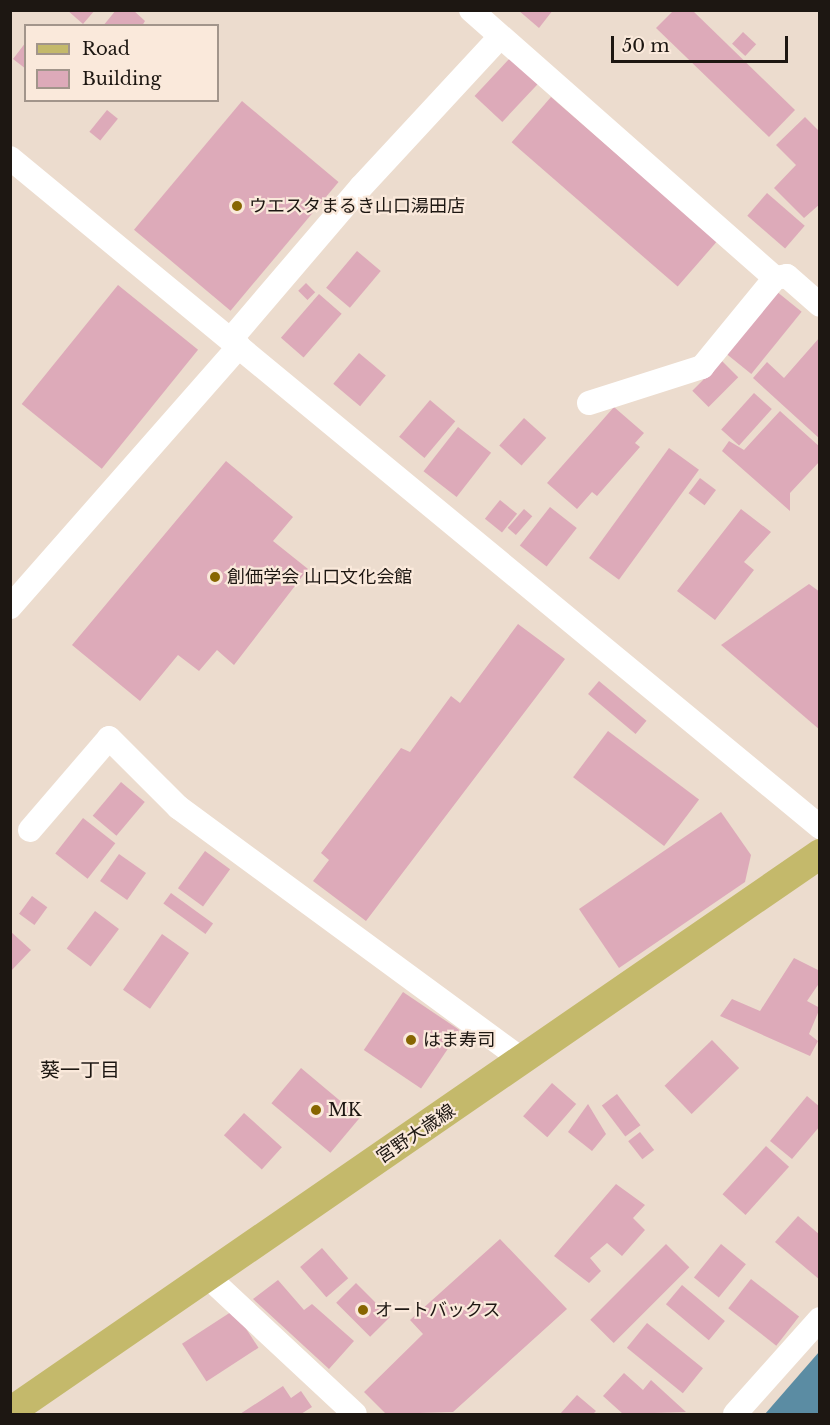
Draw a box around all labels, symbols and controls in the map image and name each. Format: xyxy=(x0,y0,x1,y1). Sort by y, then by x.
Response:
legend xyxy=(24,24,219,102)
scale bar xyxy=(614,24,791,62)
text: 50 m xyxy=(622,35,670,57)
text: Road xyxy=(82,38,130,60)
text: Building xyxy=(82,68,161,90)
place label: ウエスタまるき山口湯田店 xyxy=(249,195,465,217)
marker: ウエスタまるき山口湯田店 xyxy=(230,199,244,213)
place label: 創価学会 山口文化会館 xyxy=(227,566,412,588)
marker: 創価学会 山口文化会館 xyxy=(208,570,222,584)
place label: はま寿司 xyxy=(423,1029,495,1051)
marker: はま寿司 xyxy=(404,1033,418,1047)
district label: 葵一丁目 xyxy=(40,1058,120,1082)
place label: MK xyxy=(328,1099,362,1121)
street label: 宮野大歳線 xyxy=(373,1100,459,1168)
marker: MK xyxy=(309,1103,323,1117)
place label: オートバックス xyxy=(375,1299,501,1321)
marker: オートバックス xyxy=(356,1303,370,1317)

